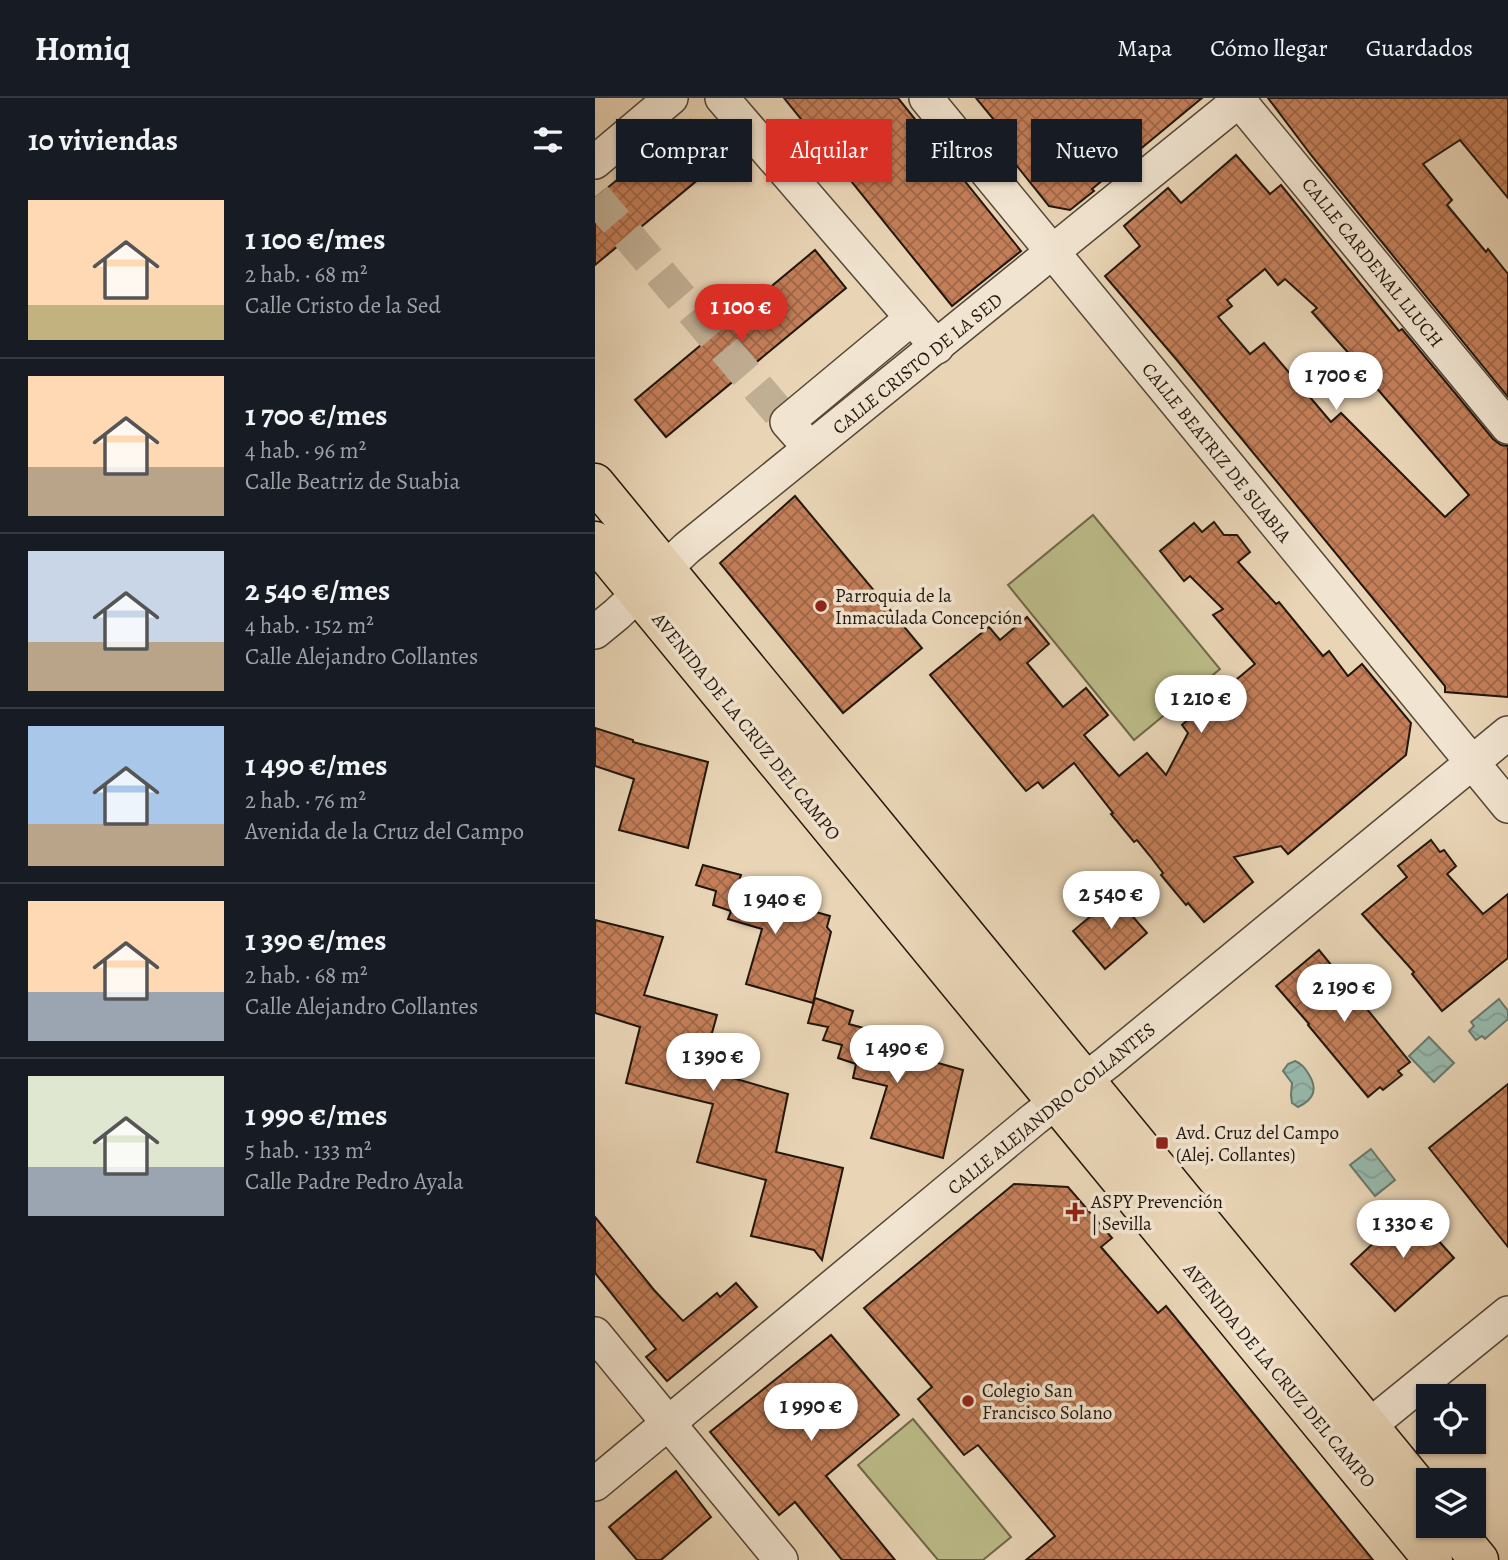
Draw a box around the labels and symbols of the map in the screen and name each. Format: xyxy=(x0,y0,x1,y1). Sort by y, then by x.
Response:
street label: CALLE CARDENAL LLUCH xyxy=(1296,172,1449,353)
pin: 1 100 € xyxy=(676,285,806,344)
street label: CALLE CRISTO DE LA SED xyxy=(827,287,1008,441)
pin: 1 700 € xyxy=(1271,352,1401,412)
street label: CALLE BEATRIZ DE SUABIA xyxy=(1135,357,1298,549)
place label: Parroquia de la Inmaculada Concepción xyxy=(835,583,1022,631)
marker: Parroquia de la Inmaculada Concepción xyxy=(813,598,829,614)
street label: AVENIDA DE LA CRUZ DEL CAMPO xyxy=(645,606,846,846)
pin: 1 210 € xyxy=(1136,676,1266,735)
pin: 2 540 € xyxy=(1046,872,1176,931)
pin: 1 940 € xyxy=(710,876,840,936)
pin: 2 190 € xyxy=(1279,964,1409,1024)
street label: CALLE ALEJANDRO COLLANTES xyxy=(942,1017,1161,1201)
pin: 1 490 € xyxy=(832,1026,962,1085)
pin: 1 390 € xyxy=(648,1034,778,1093)
place label: Avd. Cruz del Campo (Alej. Collantes) xyxy=(1175,1120,1339,1168)
marker: Avd. Cruz del Campo (Alej. Collantes) xyxy=(1154,1135,1170,1151)
place label: ASPY Prevención | Sevilla xyxy=(1090,1189,1223,1237)
pin: 1 330 € xyxy=(1338,1200,1468,1260)
marker: ASPY Prevención | Sevilla xyxy=(1065,1202,1085,1222)
street label: AVENIDA DE LA CRUZ DEL CAMPO xyxy=(1177,1257,1381,1494)
place label: Colegio San Francisco Solano xyxy=(982,1378,1112,1426)
pin: 1 990 € xyxy=(746,1384,876,1443)
marker: Colegio San Francisco Solano xyxy=(960,1393,976,1409)

